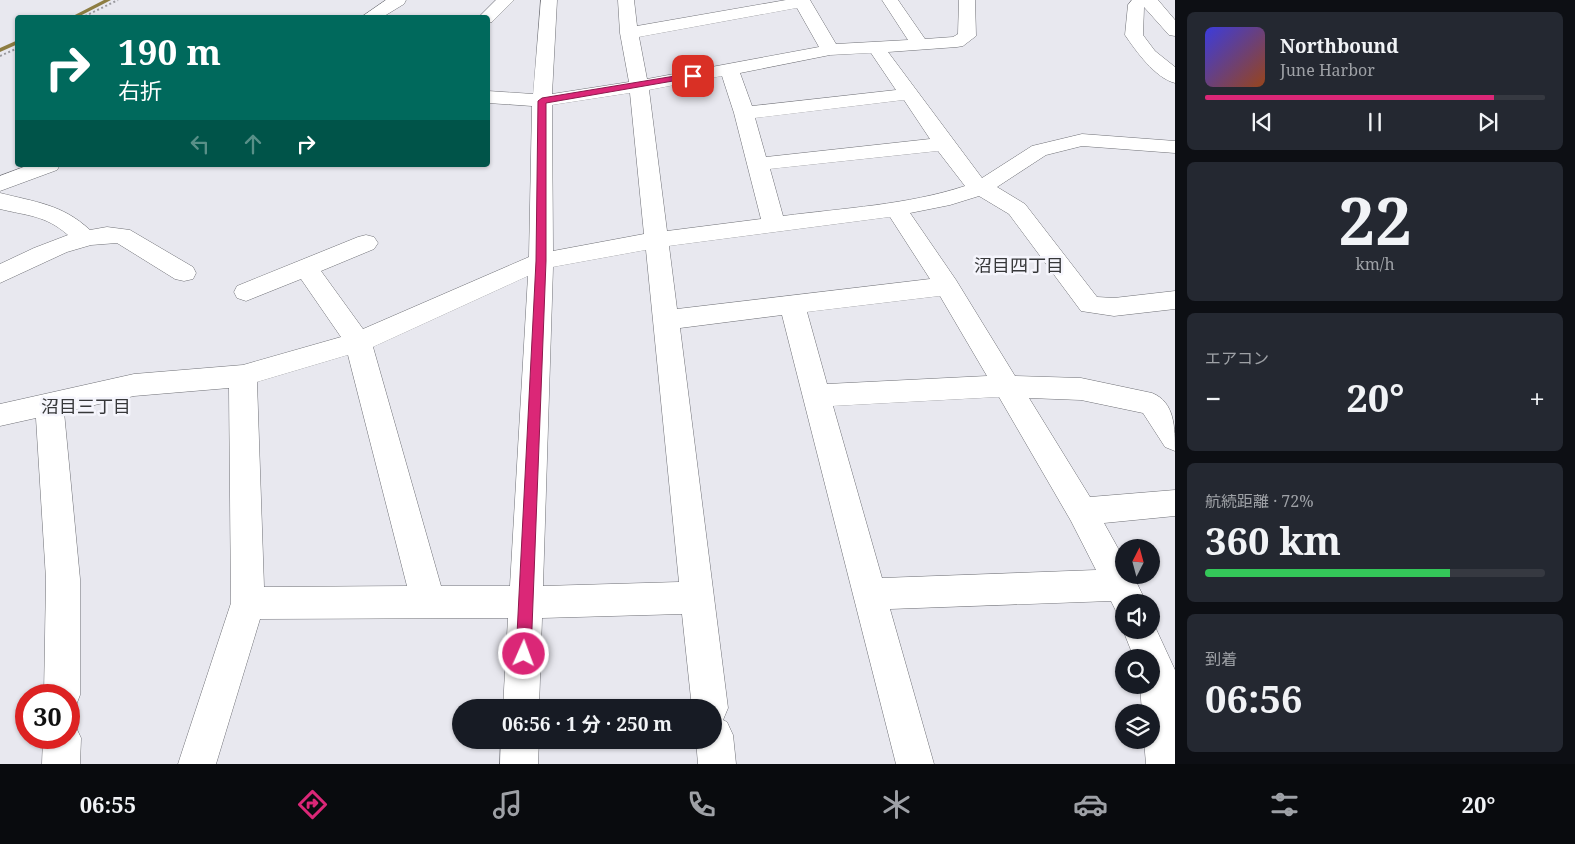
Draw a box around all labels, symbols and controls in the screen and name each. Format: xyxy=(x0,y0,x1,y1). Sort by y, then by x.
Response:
text: 190 m xyxy=(118,28,221,75)
text: Northbound xyxy=(1280,33,1399,59)
icon: right xyxy=(35,35,100,100)
pin xyxy=(672,55,714,97)
text: June Harbor xyxy=(1280,59,1375,81)
icon: arrive xyxy=(679,62,707,90)
text: 右折 xyxy=(118,75,162,105)
icon: previous xyxy=(1248,108,1276,136)
icon: pause xyxy=(1361,108,1389,136)
icon: next xyxy=(1474,108,1502,136)
icon: left xyxy=(186,130,214,158)
icon: ahead xyxy=(239,130,267,158)
icon: right xyxy=(292,130,320,158)
text: 22 xyxy=(1338,176,1412,264)
district label: 沼目四丁目 xyxy=(974,253,1064,277)
text: km/h xyxy=(1355,253,1395,275)
text: エアコン xyxy=(1205,347,1269,369)
text: 20° xyxy=(1346,371,1404,423)
text: − xyxy=(1205,379,1221,417)
text: + xyxy=(1529,379,1545,417)
district label: 沼目三丁目 xyxy=(41,394,131,418)
text: 航続距離 · 72% xyxy=(1205,490,1314,512)
text: 360 km xyxy=(1205,514,1341,566)
north arrow xyxy=(1115,539,1160,584)
map controls xyxy=(1115,539,1160,749)
button: sound xyxy=(1115,594,1160,639)
position arrow xyxy=(497,627,549,679)
text: 到着 xyxy=(1205,648,1237,670)
button: search xyxy=(1115,649,1160,694)
text: 06:56 xyxy=(1205,672,1302,724)
speed limit sign: 30 xyxy=(15,684,80,749)
button: layers xyxy=(1115,704,1160,749)
text: 06:56 · 1 分 · 250 m xyxy=(502,711,672,737)
icon: directions xyxy=(295,787,330,822)
icon: music xyxy=(490,787,525,822)
icon: phone xyxy=(684,787,719,822)
icon: climate xyxy=(879,787,914,822)
icon: car xyxy=(1073,787,1108,822)
icon: filters xyxy=(1267,787,1302,822)
text: 06:55 xyxy=(80,789,136,819)
text: 20° xyxy=(1462,789,1495,819)

